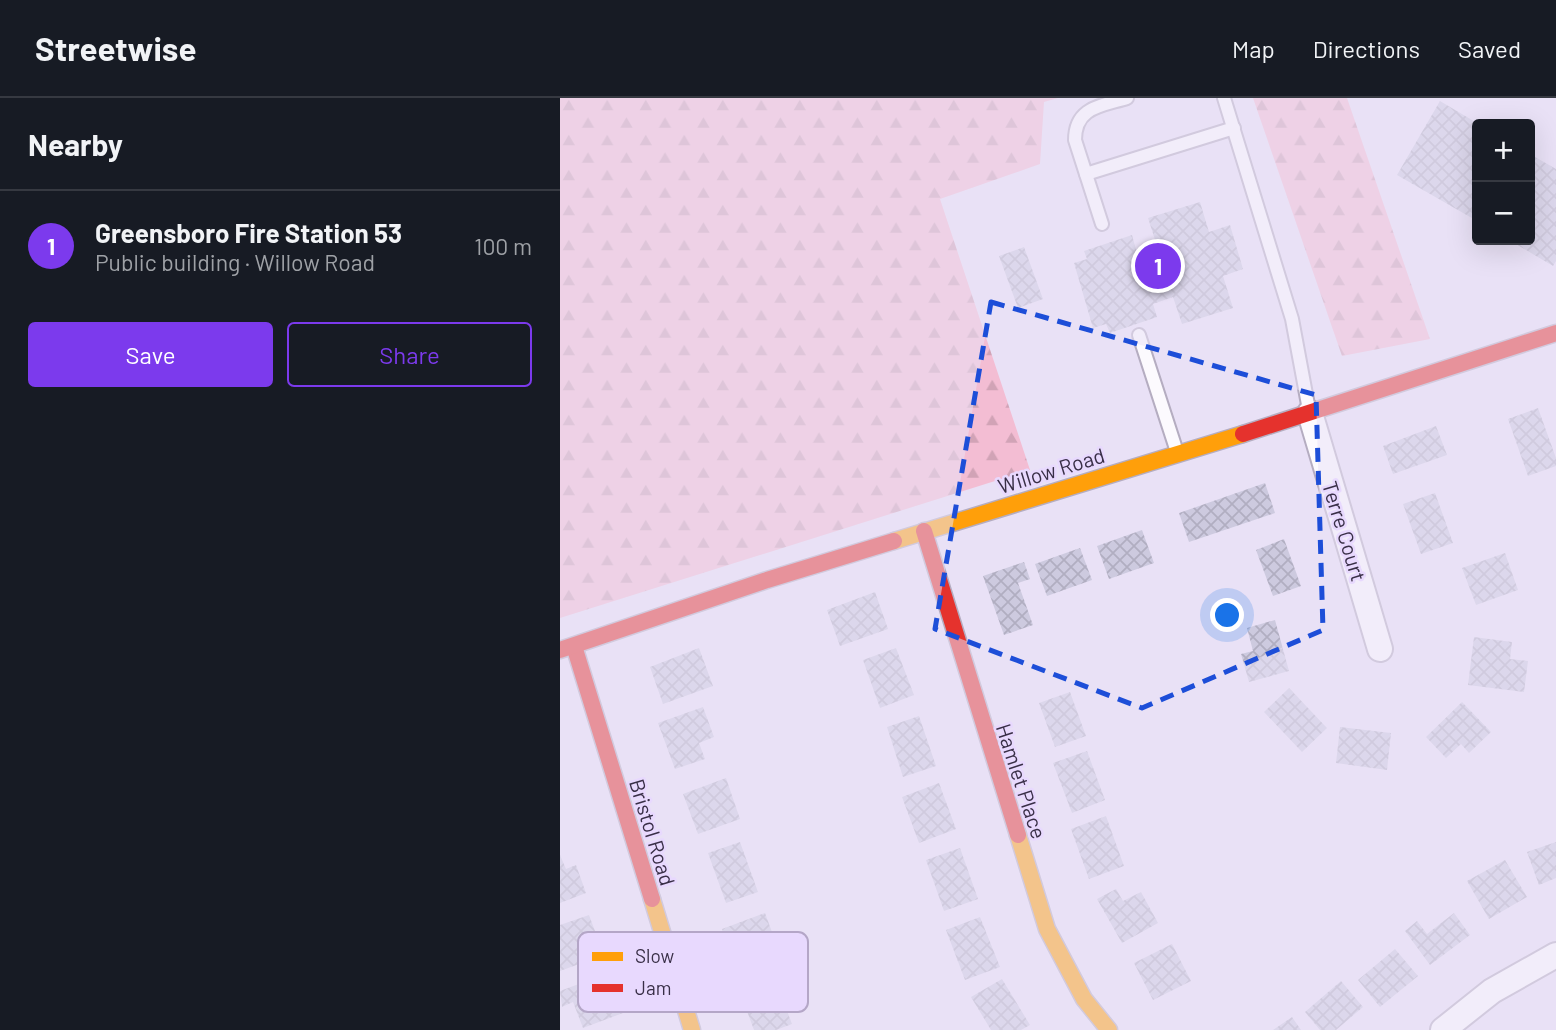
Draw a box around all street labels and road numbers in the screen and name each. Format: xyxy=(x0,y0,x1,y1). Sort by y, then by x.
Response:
street label: Willow Road xyxy=(995,442,1107,498)
street label: Terre Court xyxy=(1318,478,1372,584)
street label: Hamlet Place xyxy=(992,720,1052,842)
street label: Bristol Road xyxy=(625,776,681,888)

